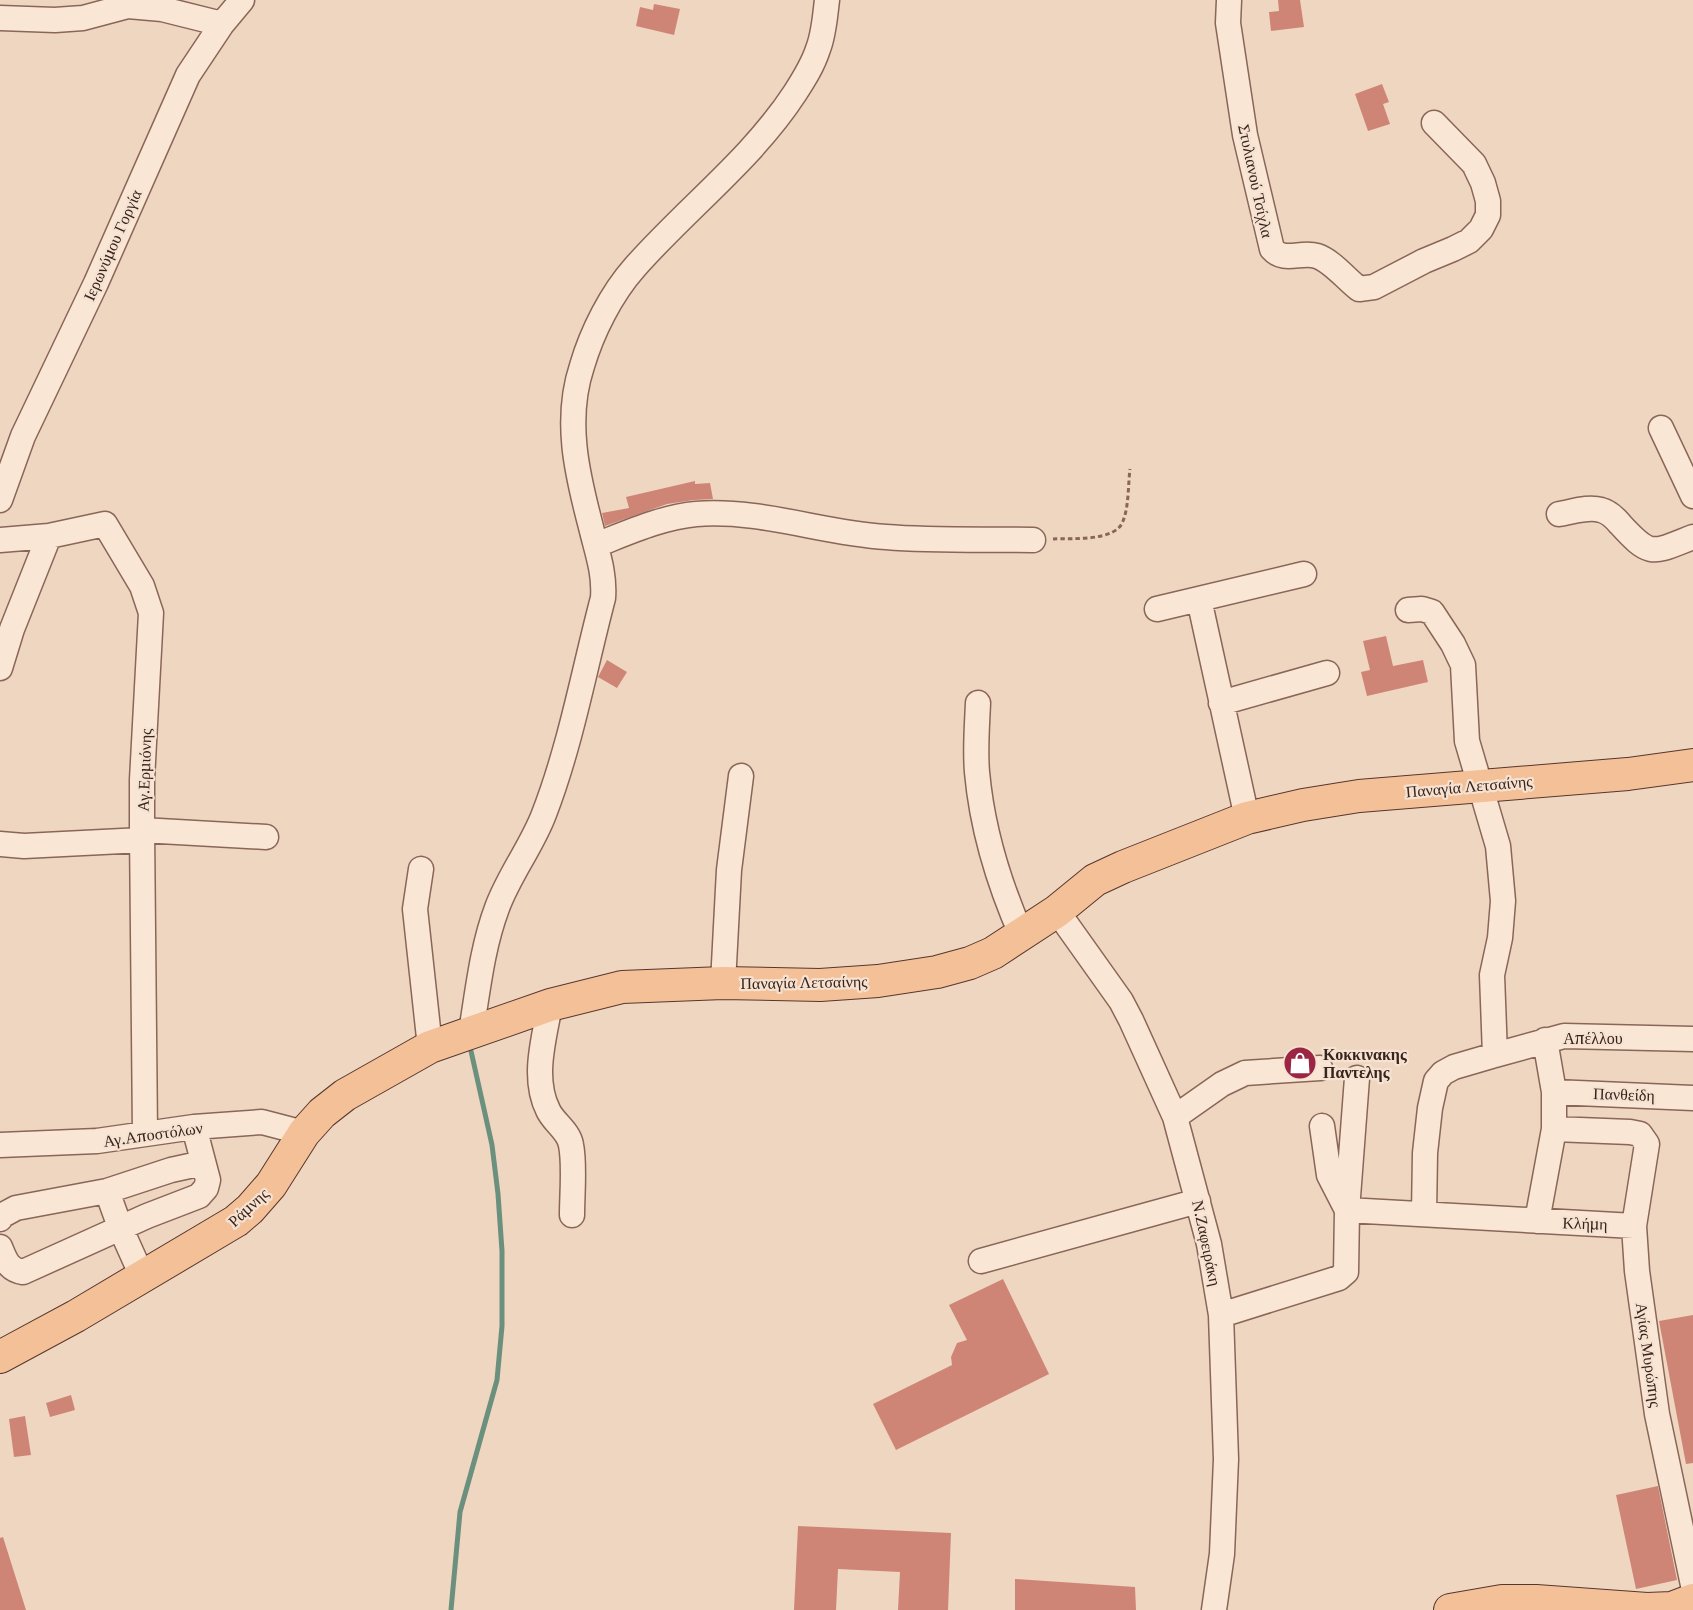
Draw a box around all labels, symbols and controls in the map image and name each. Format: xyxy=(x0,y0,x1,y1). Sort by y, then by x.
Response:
street label: Στυλιανού Τσίχλα xyxy=(1233,122,1279,240)
street label: Ιερωνύμου Γοργία xyxy=(78,185,147,304)
street label: Αγ.Ερμιόνης xyxy=(132,727,156,812)
street label: Παναγία Λετσαίνης xyxy=(1405,769,1534,803)
street label: Παναγία Λετσαίνης xyxy=(740,970,868,994)
street label: Απέλλου xyxy=(1563,1027,1623,1049)
place label: Κοκκινακης Παντελης xyxy=(1323,1043,1407,1083)
shop icon: Κοκκινακης Παντελης xyxy=(1282,1045,1318,1081)
street label: Πανθείδη xyxy=(1593,1082,1655,1106)
street label: Αγ.Αποστόλων xyxy=(102,1116,204,1152)
street label: Ράμνης xyxy=(223,1182,274,1232)
street label: Ν.Ζαφειράκη xyxy=(1187,1198,1227,1288)
street label: Κλήμη xyxy=(1562,1211,1608,1235)
street label: Αγίας Μυρώπης xyxy=(1631,1301,1667,1409)

